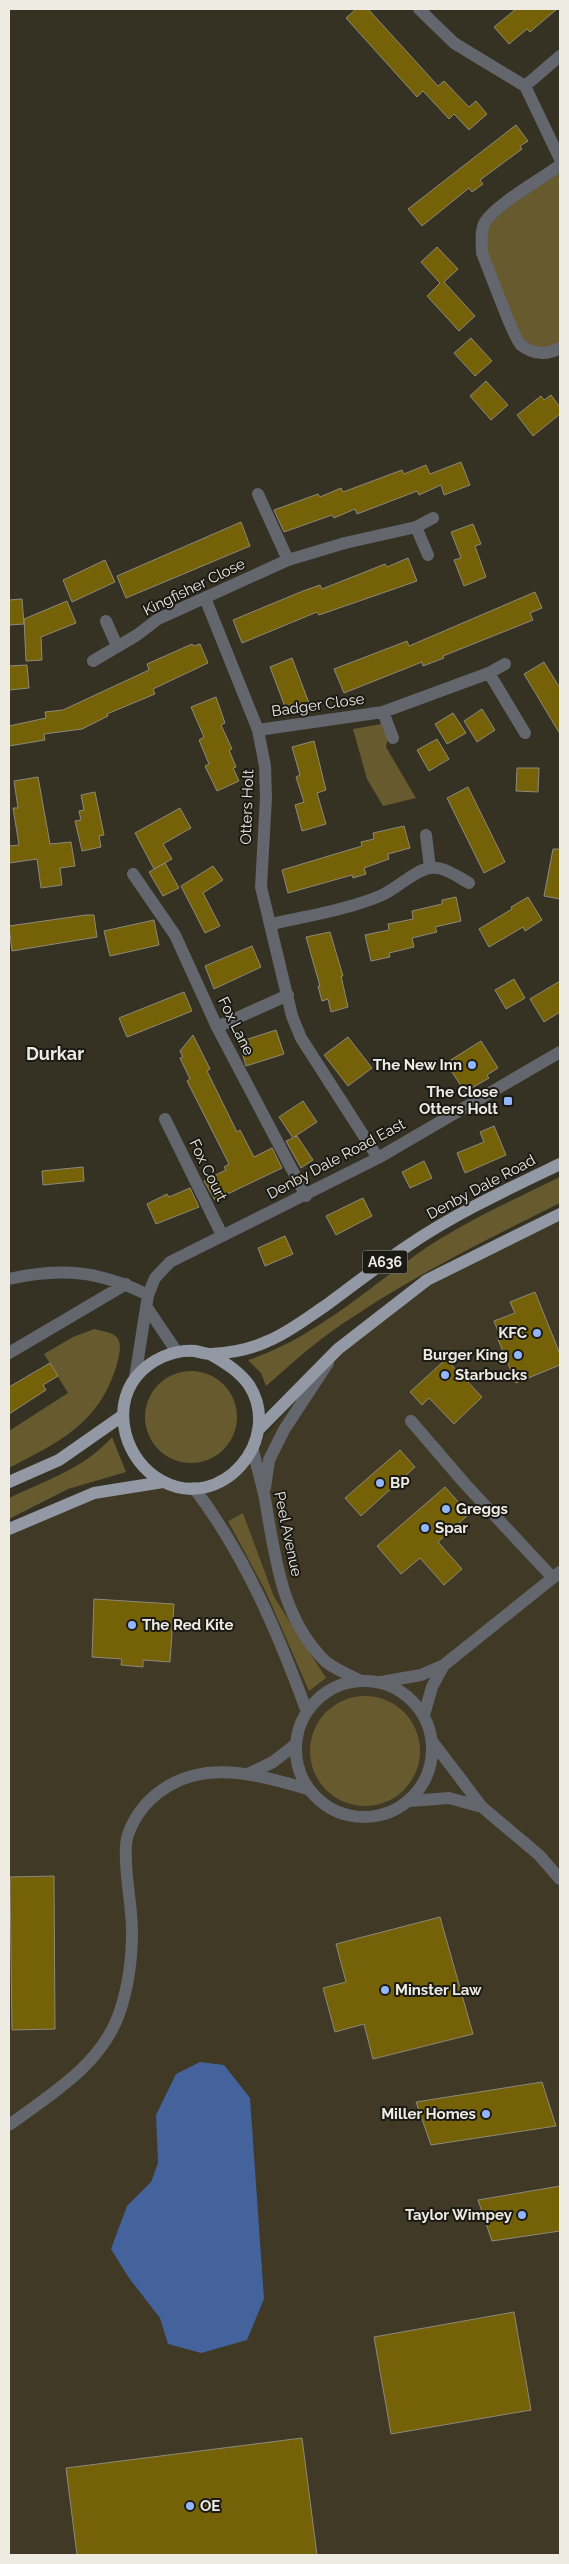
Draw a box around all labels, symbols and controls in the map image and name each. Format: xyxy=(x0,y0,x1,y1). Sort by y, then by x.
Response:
street label: Kingfisher Close xyxy=(140,554,248,620)
street label: Badger Close xyxy=(270,690,366,720)
street label: Otters Holt xyxy=(237,769,257,845)
street label: Fox Lane xyxy=(214,994,258,1058)
district label: Durkar xyxy=(26,1043,84,1064)
place label: The New Inn xyxy=(373,1056,462,1074)
marker: The New Inn xyxy=(466,1059,478,1071)
place label: The Close Otters Holt xyxy=(419,1083,498,1118)
marker: The Close Otters Holt xyxy=(502,1095,514,1107)
street label: Denby Dale Road East xyxy=(264,1115,408,1203)
street label: Fox Court xyxy=(185,1136,231,1204)
street label: Denby Dale Road xyxy=(424,1151,538,1223)
road number: A636 xyxy=(362,1250,408,1274)
place label: KFC xyxy=(498,1324,527,1342)
marker: KFC xyxy=(531,1327,543,1339)
place label: Burger King xyxy=(423,1346,508,1364)
marker: Burger King xyxy=(512,1349,524,1361)
place label: Starbucks xyxy=(455,1366,527,1384)
marker: Starbucks xyxy=(439,1369,451,1381)
place label: BP xyxy=(390,1474,410,1492)
marker: BP xyxy=(374,1477,386,1489)
street label: Peel Avenue xyxy=(270,1490,306,1578)
place label: Greggs xyxy=(456,1500,508,1518)
marker: Greggs xyxy=(440,1503,452,1515)
place label: Spar xyxy=(435,1519,468,1537)
marker: Spar xyxy=(419,1522,431,1534)
place label: The Red Kite xyxy=(142,1616,233,1634)
marker: The Red Kite xyxy=(126,1619,138,1631)
place label: Minster Law xyxy=(395,1981,482,1999)
marker: Minster Law xyxy=(379,1984,391,1996)
place label: Miller Homes xyxy=(381,2105,476,2123)
marker: Miller Homes xyxy=(480,2108,492,2120)
place label: Taylor Wimpey xyxy=(405,2206,513,2224)
marker: Taylor Wimpey xyxy=(516,2209,528,2221)
place label: OE xyxy=(200,2497,220,2515)
marker: OE xyxy=(184,2500,196,2512)

